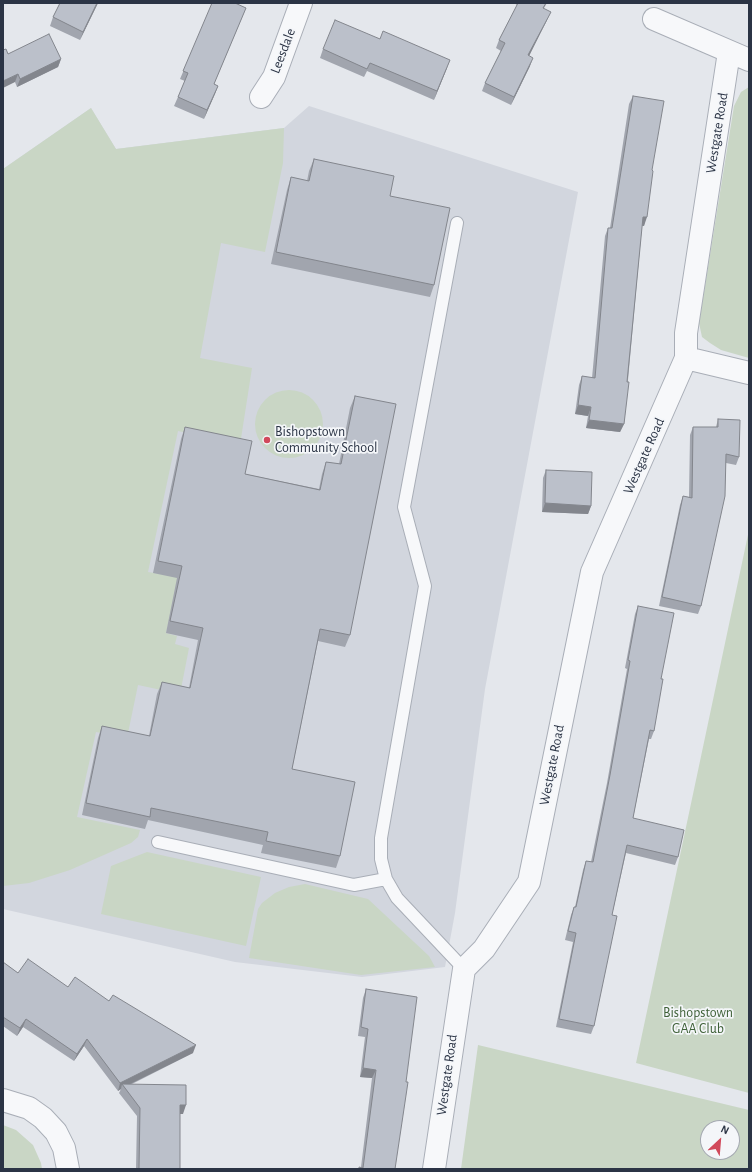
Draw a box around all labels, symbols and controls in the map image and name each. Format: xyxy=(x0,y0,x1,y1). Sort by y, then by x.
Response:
street label: Leesdale xyxy=(267,26,299,76)
street label: Westgate Road xyxy=(702,91,732,175)
street label: Westgate Road xyxy=(620,415,668,497)
place label: Bishopstown Community School xyxy=(275,424,378,456)
marker: Bishopstown Community School xyxy=(262,435,272,445)
street label: Westgate Road xyxy=(536,723,568,807)
park label: Bishopstown GAA Club xyxy=(663,1005,733,1038)
street label: Westgate Road xyxy=(433,1033,461,1117)
north arrow xyxy=(700,1120,740,1160)
text: N xyxy=(719,1123,731,1136)

